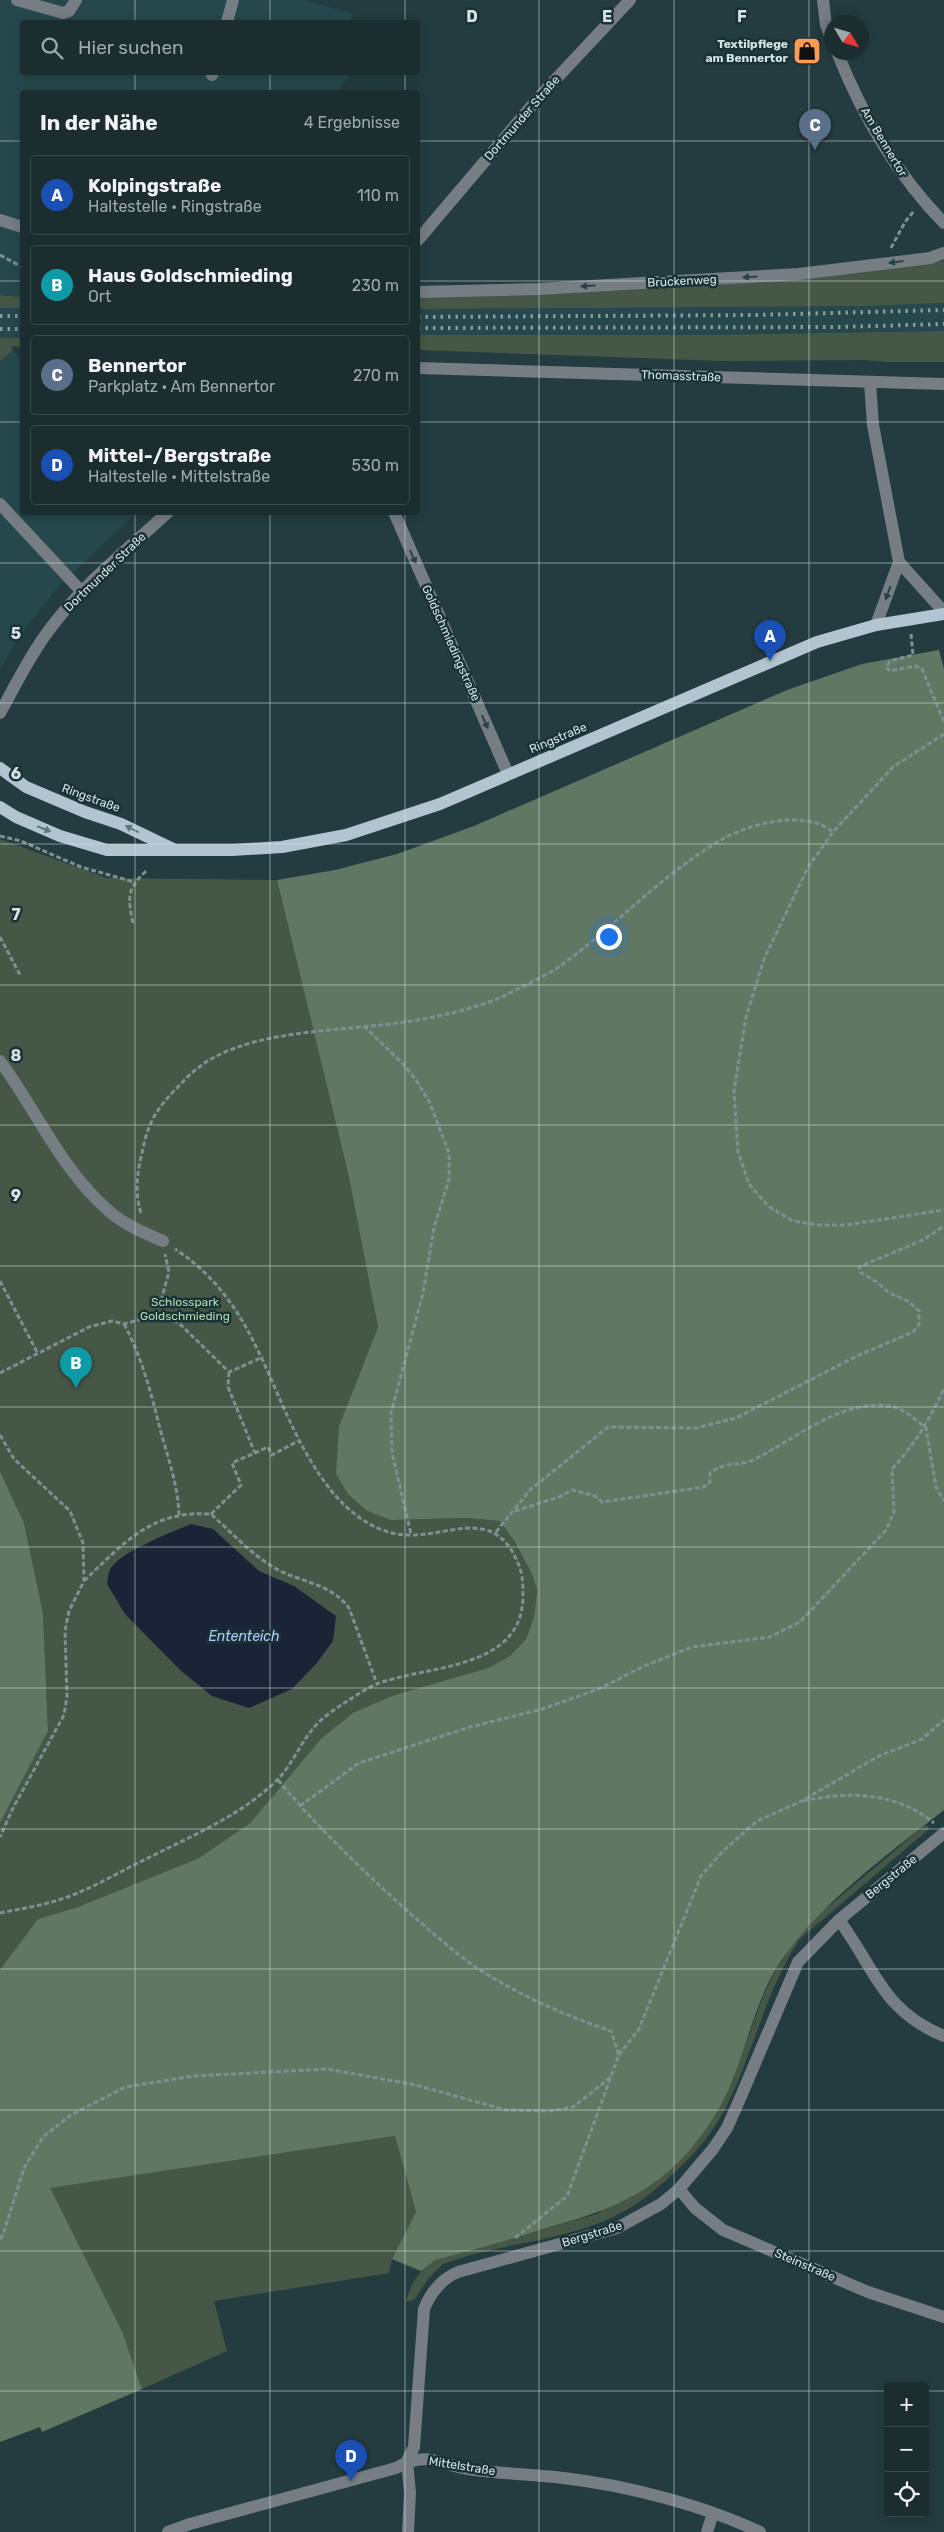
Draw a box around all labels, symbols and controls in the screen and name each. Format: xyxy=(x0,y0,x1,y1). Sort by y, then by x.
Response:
text: D xyxy=(466,7,478,26)
text: E xyxy=(602,7,612,26)
text: F xyxy=(737,7,747,26)
north arrow xyxy=(824,15,869,60)
search box xyxy=(20,20,420,75)
icon: search xyxy=(38,34,66,62)
text: Hier suchen xyxy=(78,36,184,59)
shop icon: Textilpflege am Bennertor xyxy=(792,36,822,66)
place label: Textilpflege am Bennertor xyxy=(705,37,789,65)
street label: Dortmunder Straße xyxy=(481,73,563,163)
street label: Am Bennertor xyxy=(858,105,910,180)
pin: C xyxy=(799,109,831,150)
text: In der Nähe xyxy=(40,110,158,135)
text: 4 Ergebnisse xyxy=(304,113,400,132)
text: Kolpingstraße xyxy=(88,174,221,197)
text: A xyxy=(51,186,63,205)
text: 110 m xyxy=(357,186,399,205)
text: Haltestelle · Ringstraße xyxy=(88,197,262,216)
one-way arrow xyxy=(888,258,904,266)
text: Haus Goldschmieding xyxy=(88,264,293,287)
street label: Brückenweg xyxy=(647,272,717,290)
one-way arrow xyxy=(742,273,758,281)
text: B xyxy=(51,276,63,295)
text: 230 m xyxy=(352,276,399,295)
one-way arrow xyxy=(580,283,596,291)
text: Ort xyxy=(88,287,111,306)
text: Bennertor xyxy=(88,354,186,377)
text: C xyxy=(51,366,63,385)
text: 270 m xyxy=(353,366,399,385)
street label: Thomasstraße xyxy=(641,368,721,384)
text: Parkplatz · Am Bennertor xyxy=(88,377,275,396)
text: Mittel-/Bergstraße xyxy=(88,444,271,467)
text: D xyxy=(51,456,63,475)
text: 530 m xyxy=(352,456,399,475)
text: Haltestelle · Mittelstraße xyxy=(88,467,270,486)
street label: Dortmunder Straße xyxy=(61,529,149,614)
one-way arrow xyxy=(410,550,418,564)
street label: Goldschmiedingstraße xyxy=(419,583,483,703)
one-way arrow xyxy=(884,586,891,601)
pin: A xyxy=(754,620,786,661)
text: 5 xyxy=(11,624,21,643)
one-way arrow xyxy=(482,715,490,729)
street label: Ringstraße xyxy=(527,720,589,756)
text: 6 xyxy=(11,764,21,783)
street label: Ringstraße xyxy=(60,781,122,815)
one-way arrow xyxy=(37,825,51,833)
one-way arrow xyxy=(124,825,139,833)
text: 7 xyxy=(11,905,21,924)
your location xyxy=(596,924,622,950)
text: 8 xyxy=(11,1046,22,1065)
text: 9 xyxy=(11,1186,21,1205)
park label: Schlosspark Goldschmieding xyxy=(140,1295,230,1323)
pin: B xyxy=(60,1347,92,1388)
water label: Ententeich xyxy=(208,1628,280,1645)
street label: Bergstraße xyxy=(862,1852,920,1902)
street label: Bergstraße xyxy=(560,2218,624,2250)
street label: Steinstraße xyxy=(772,2246,838,2284)
map controls xyxy=(884,2382,929,2517)
button: + xyxy=(884,2382,929,2427)
button: − xyxy=(884,2427,929,2472)
pin: D xyxy=(335,2440,367,2481)
street label: Mittelstraße xyxy=(428,2454,497,2478)
button: locate xyxy=(884,2472,929,2517)

